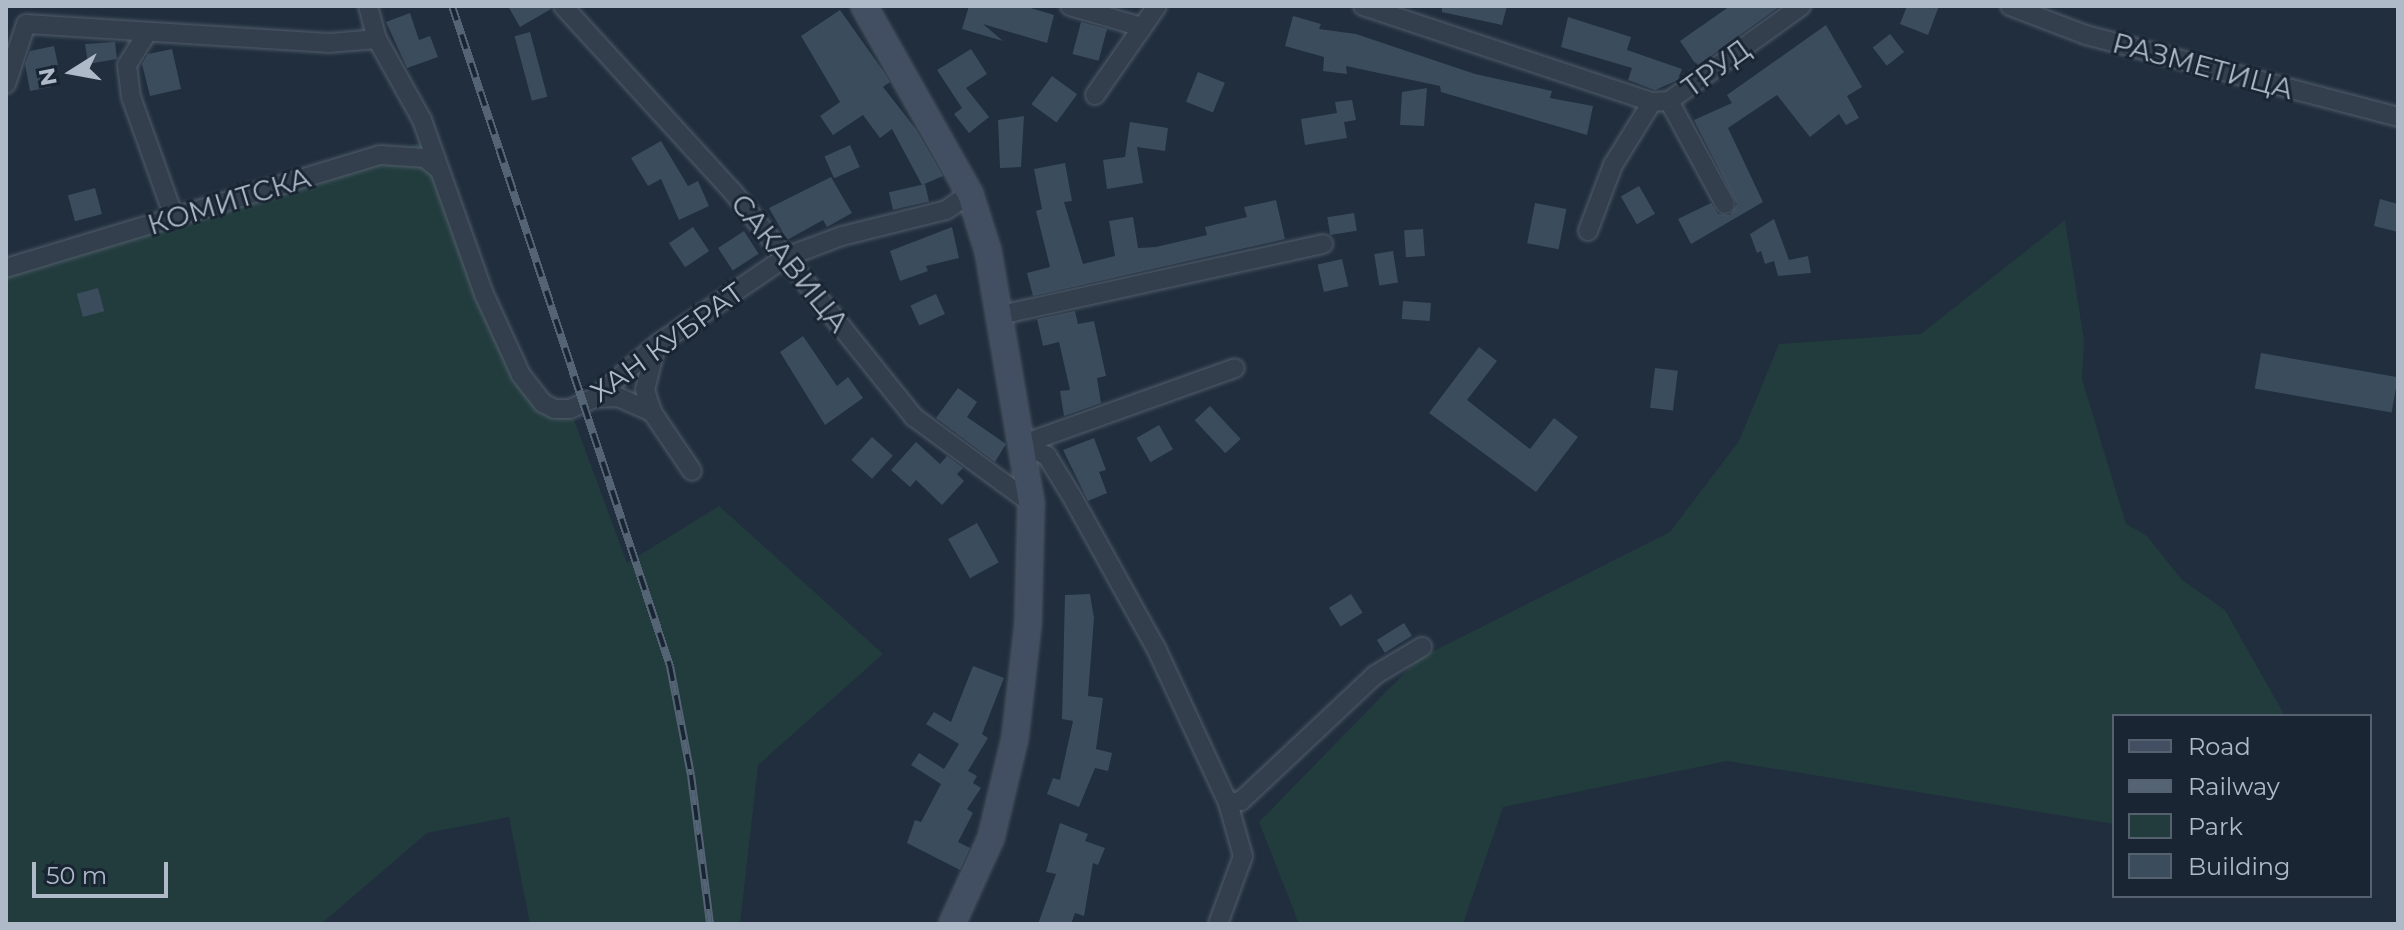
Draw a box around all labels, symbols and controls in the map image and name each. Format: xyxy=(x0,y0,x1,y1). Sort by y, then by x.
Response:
street label: РАЗМЕТИЦА xyxy=(2109,26,2297,106)
north arrow xyxy=(32,32,112,112)
street label: ТРУД xyxy=(1675,32,1757,104)
text: N xyxy=(33,65,63,88)
street label: КОМИТСКА xyxy=(143,160,315,242)
street label: САКАВИЦА xyxy=(724,187,856,339)
street label: ХАН КУБРАТ xyxy=(584,275,750,409)
legend xyxy=(2112,714,2372,898)
text: Road xyxy=(2188,732,2251,761)
text: Railway xyxy=(2188,772,2280,801)
text: Park xyxy=(2188,812,2243,841)
scale bar xyxy=(36,846,172,896)
text: Building xyxy=(2188,852,2291,881)
text: 50 m xyxy=(46,861,107,890)

